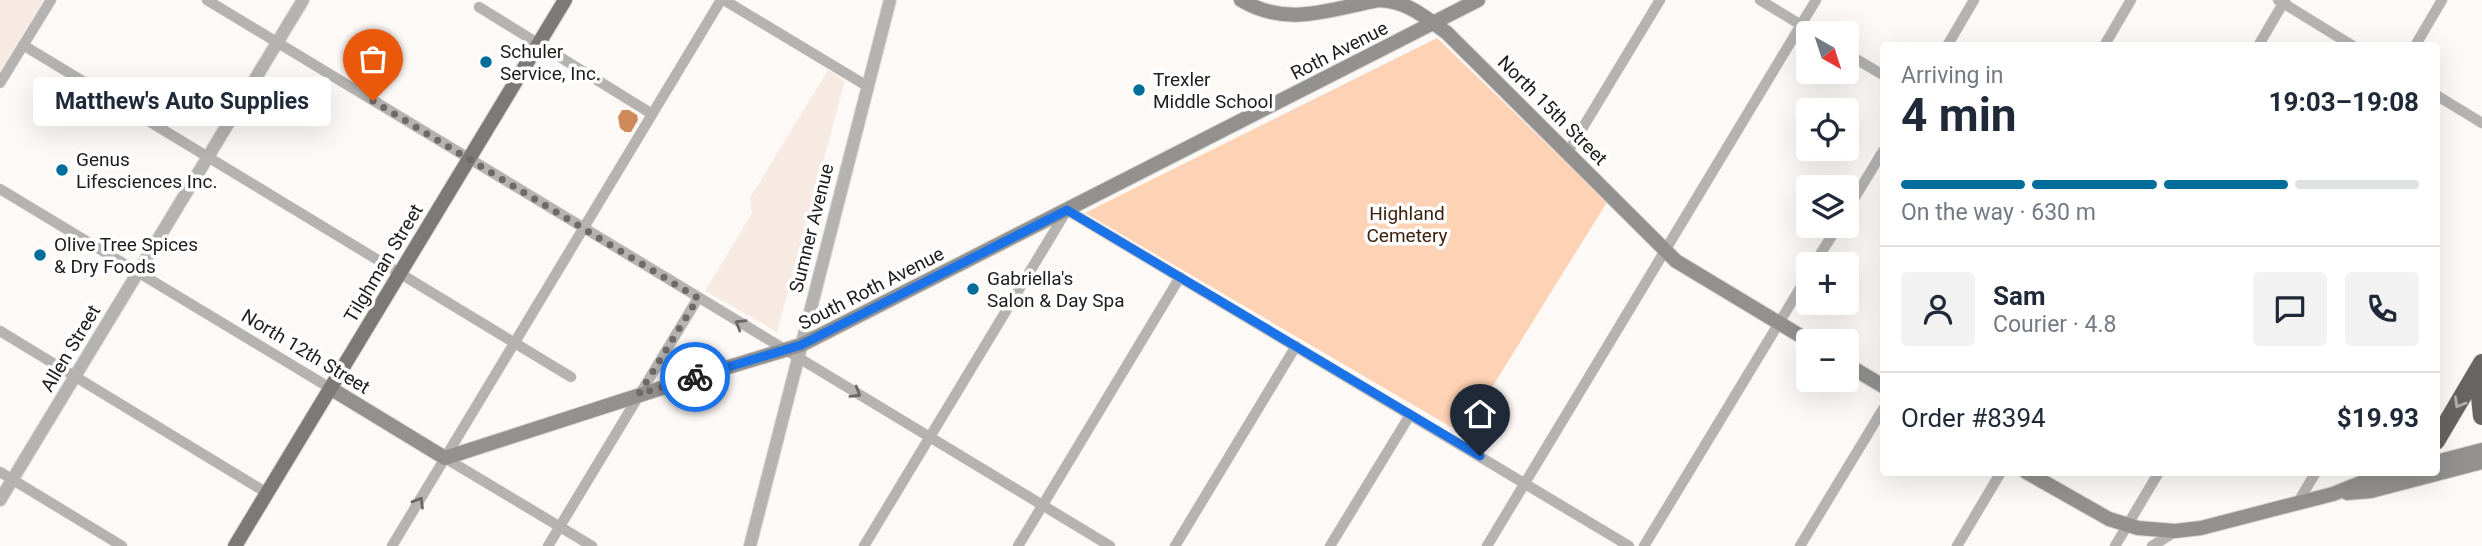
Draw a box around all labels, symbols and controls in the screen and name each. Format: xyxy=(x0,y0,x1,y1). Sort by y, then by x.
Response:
street label: Roth Avenue xyxy=(1287,16,1392,85)
north arrow xyxy=(1796,21,1858,84)
map controls xyxy=(1796,21,1859,392)
pin xyxy=(343,29,403,101)
icon: bag xyxy=(354,40,392,78)
place label: Schuler Service, Inc. xyxy=(500,40,601,85)
street label: North 15th Street xyxy=(1493,51,1612,170)
marker: Schuler Service, Inc. xyxy=(478,54,494,70)
text: Arriving in xyxy=(1901,62,2004,89)
place label: Trexler Middle School xyxy=(1153,68,1273,113)
callout: Matthew's Auto Supplies xyxy=(33,76,331,126)
marker: Trexler Middle School xyxy=(1131,82,1147,98)
text: 19:03–19:08 xyxy=(2269,87,2419,117)
text: Matthew's Auto Supplies xyxy=(55,88,309,115)
text: 4 min xyxy=(1901,88,2017,142)
button: locate xyxy=(1796,98,1859,161)
place label: Genus Lifesciences Inc. xyxy=(76,148,217,193)
street label: Sumner Avenue xyxy=(784,161,839,295)
marker: Genus Lifesciences Inc. xyxy=(54,162,70,178)
button: layers xyxy=(1796,175,1859,238)
text: On the way · 630 m xyxy=(1901,199,2096,226)
street label: Tilghman Street xyxy=(339,200,428,327)
park label: Highland Cemetery xyxy=(1366,202,1448,247)
place label: Olive Tree Spices & Dry Foods xyxy=(54,233,198,278)
street label: South Roth Avenue xyxy=(795,242,948,335)
marker: Olive Tree Spices & Dry Foods xyxy=(32,247,48,263)
button: + xyxy=(1796,252,1859,315)
place label: Gabriella's Salon & Day Spa xyxy=(987,267,1124,312)
button: person xyxy=(1901,272,1975,346)
button: chat xyxy=(2253,272,2327,346)
button: phone xyxy=(2345,272,2419,346)
marker: Gabriella's Salon & Day Spa xyxy=(965,281,981,297)
text: Sam xyxy=(1993,281,2045,311)
street label: Allen Street xyxy=(36,301,105,396)
street label: North 12th Street xyxy=(237,304,374,399)
text: Courier · 4.8 xyxy=(1993,311,2116,338)
one-way arrow xyxy=(735,319,748,332)
button: − xyxy=(1796,329,1859,392)
courier xyxy=(660,342,730,412)
icon: bike xyxy=(676,358,714,396)
pin xyxy=(1450,384,1510,456)
one-way arrow xyxy=(849,385,862,398)
icon: home xyxy=(1461,395,1499,433)
one-way arrow xyxy=(2454,395,2467,408)
text: Order #8394 xyxy=(1901,403,2046,433)
text: $19.93 xyxy=(2337,403,2419,433)
one-way arrow xyxy=(411,496,424,509)

